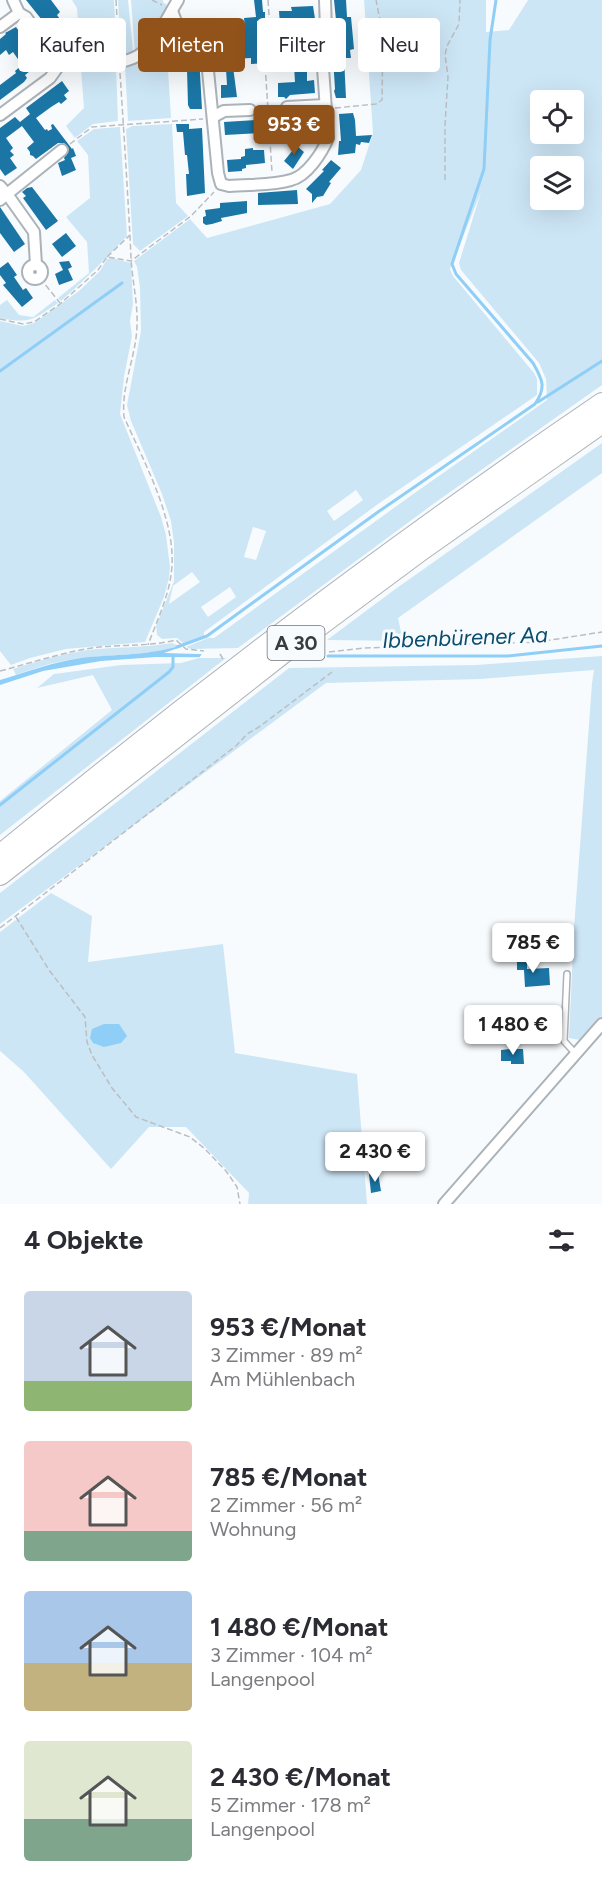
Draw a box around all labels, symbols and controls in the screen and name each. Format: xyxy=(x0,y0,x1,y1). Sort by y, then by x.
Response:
chip: Kaufen xyxy=(18,18,126,72)
chip: Mieten xyxy=(138,18,245,72)
chip: Filter xyxy=(257,18,346,72)
chip: Neu xyxy=(358,18,440,72)
map controls xyxy=(530,90,584,210)
button: locate xyxy=(530,90,584,144)
pin: 953 € xyxy=(252,105,336,156)
text: 953 € xyxy=(268,112,321,136)
button: layers xyxy=(530,156,584,210)
water label: Ibbenbürener Aa xyxy=(382,621,548,654)
road number: A 30 xyxy=(268,626,324,660)
pin: 785 € xyxy=(491,923,575,974)
text: 785 € xyxy=(506,930,560,954)
pin: 1 480 € xyxy=(458,1005,568,1056)
text: 1 480 € xyxy=(478,1012,548,1036)
pin: 2 430 € xyxy=(320,1132,430,1183)
text: 2 430 € xyxy=(339,1139,411,1163)
text: 4 Objekte xyxy=(24,1224,143,1256)
icon: filters xyxy=(545,1224,578,1257)
text: 953 €/Monat xyxy=(210,1311,367,1343)
icon: home xyxy=(72,1315,144,1387)
text: 3 Zimmer · 89 m² xyxy=(210,1343,363,1367)
text: Am Mühlenbach xyxy=(210,1367,355,1391)
text: 785 €/Monat xyxy=(210,1461,367,1493)
icon: home xyxy=(72,1465,144,1537)
text: 2 Zimmer · 56 m² xyxy=(210,1493,362,1517)
text: Wohnung xyxy=(210,1517,296,1541)
text: 1 480 €/Monat xyxy=(210,1611,388,1643)
icon: home xyxy=(72,1615,144,1687)
text: 3 Zimmer · 104 m² xyxy=(210,1643,373,1667)
text: Langenpool xyxy=(210,1667,315,1691)
text: 2 430 €/Monat xyxy=(210,1761,391,1793)
icon: home xyxy=(72,1765,144,1837)
text: 5 Zimmer · 178 m² xyxy=(210,1793,371,1817)
text: Langenpool xyxy=(210,1817,315,1841)

